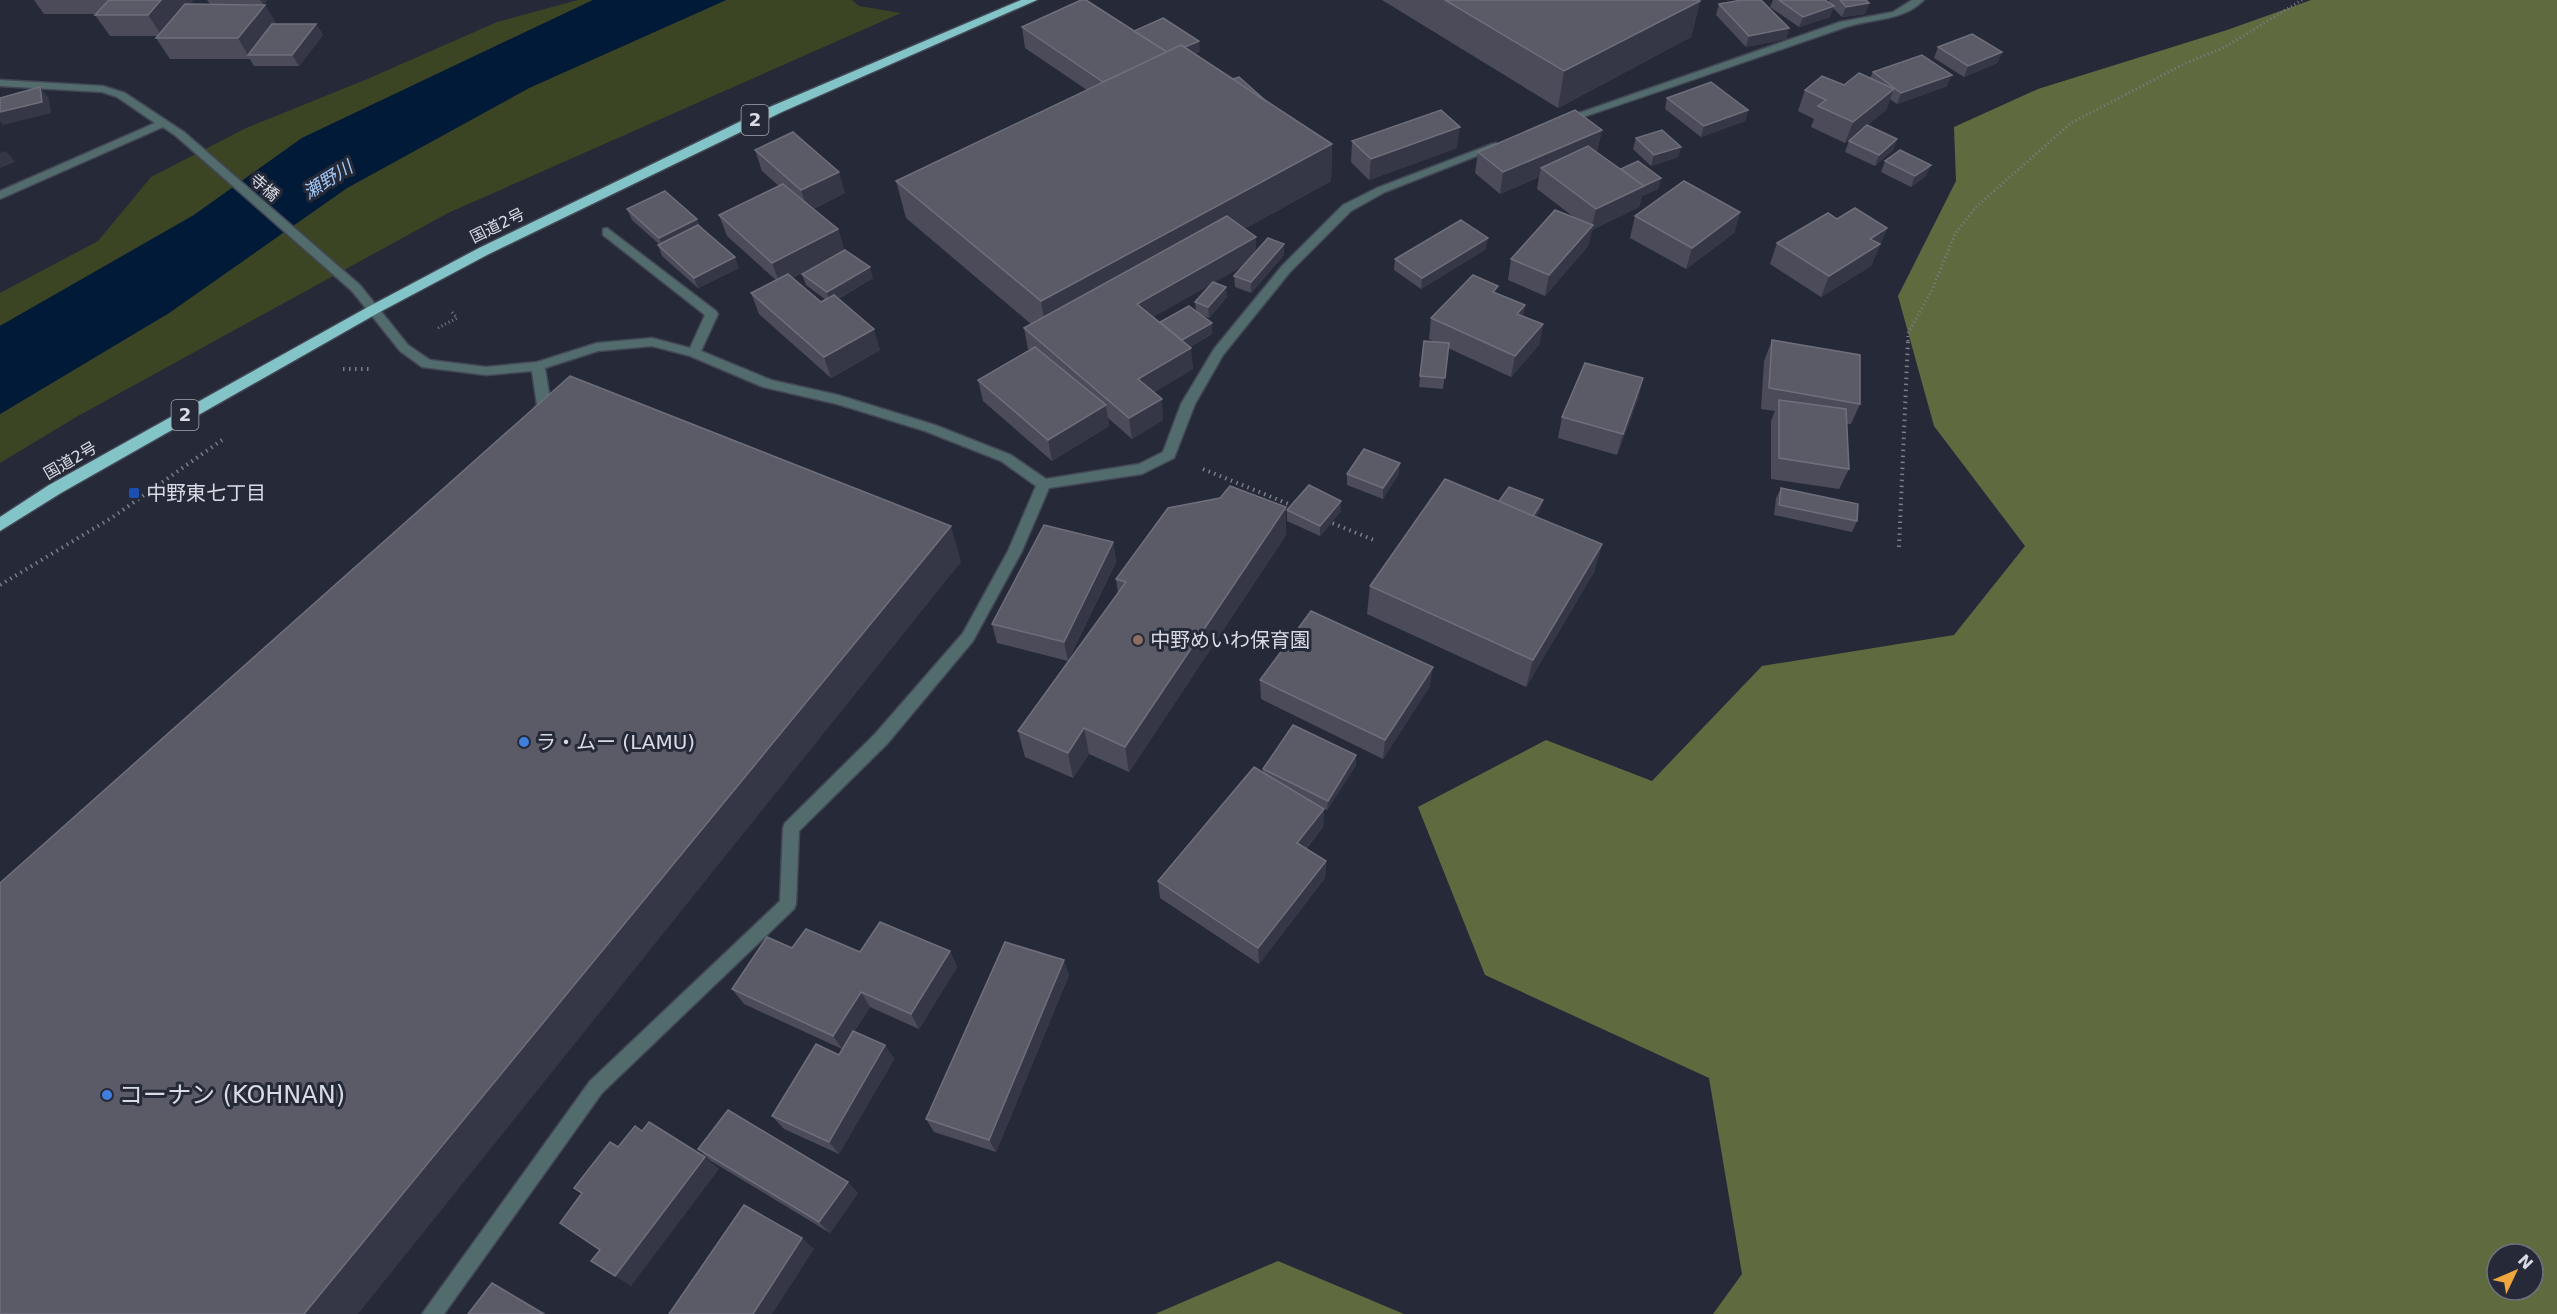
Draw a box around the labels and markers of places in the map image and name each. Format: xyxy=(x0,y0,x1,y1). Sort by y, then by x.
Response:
place label: 中野東七丁目 xyxy=(146,481,266,505)
marker: 中野東七丁目 xyxy=(127,486,141,500)
place label: 中野めいわ保育園 xyxy=(1150,628,1310,652)
marker: 中野めいわ保育園 xyxy=(1131,633,1145,647)
place label: ラ・ムー (LAMU) xyxy=(536,730,695,754)
marker: ラ・ムー (LAMU) xyxy=(517,735,531,749)
place label: コーナン (KOHNAN) xyxy=(119,1081,345,1109)
marker: コーナン (KOHNAN) xyxy=(100,1088,114,1102)

